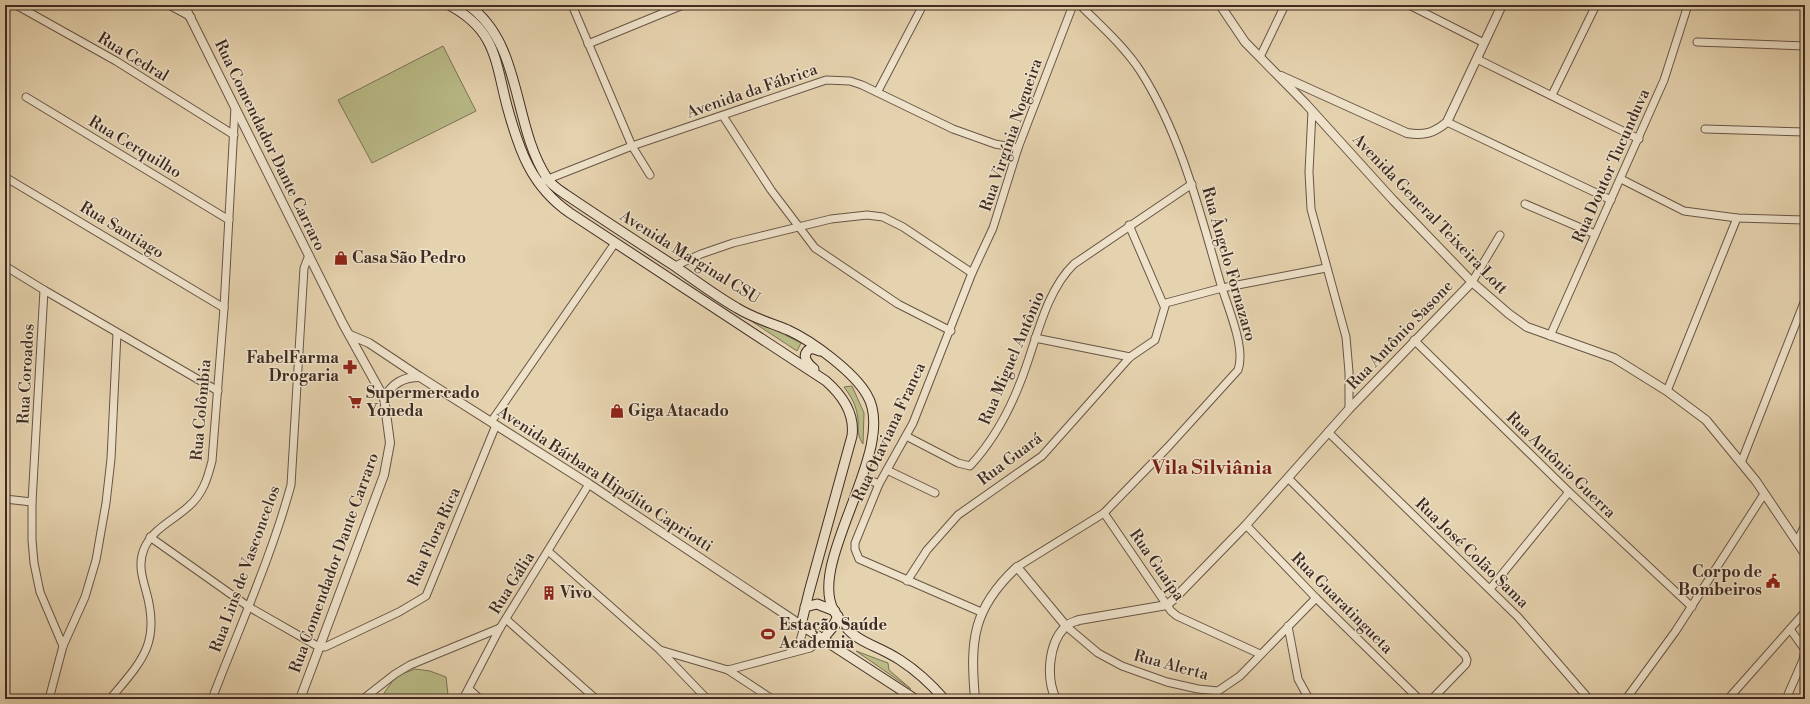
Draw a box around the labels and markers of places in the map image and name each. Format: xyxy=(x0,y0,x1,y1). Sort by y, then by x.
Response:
place label: Casa São Pedro xyxy=(352,248,466,268)
shop icon: Casa São Pedro xyxy=(333,250,349,266)
place label: FabelFarma Drogaria xyxy=(246,348,339,386)
pharmacy icon: FabelFarma Drogaria xyxy=(342,359,358,375)
place label: Supermercado Yoneda xyxy=(366,383,480,421)
supermarket icon: Supermercado Yoneda xyxy=(347,394,363,410)
place label: Giga Atacado xyxy=(628,401,729,421)
shop icon: Giga Atacado xyxy=(609,403,625,419)
place label: Corpo de Bombeiros xyxy=(1678,562,1762,600)
public building icon: Corpo de Bombeiros xyxy=(1765,573,1781,589)
place label: Vivo xyxy=(559,583,592,603)
building icon: Vivo xyxy=(541,585,557,601)
place label: Estação Saúde Academia xyxy=(778,615,888,653)
sports icon: Estação Saúde Academia xyxy=(760,626,776,642)

